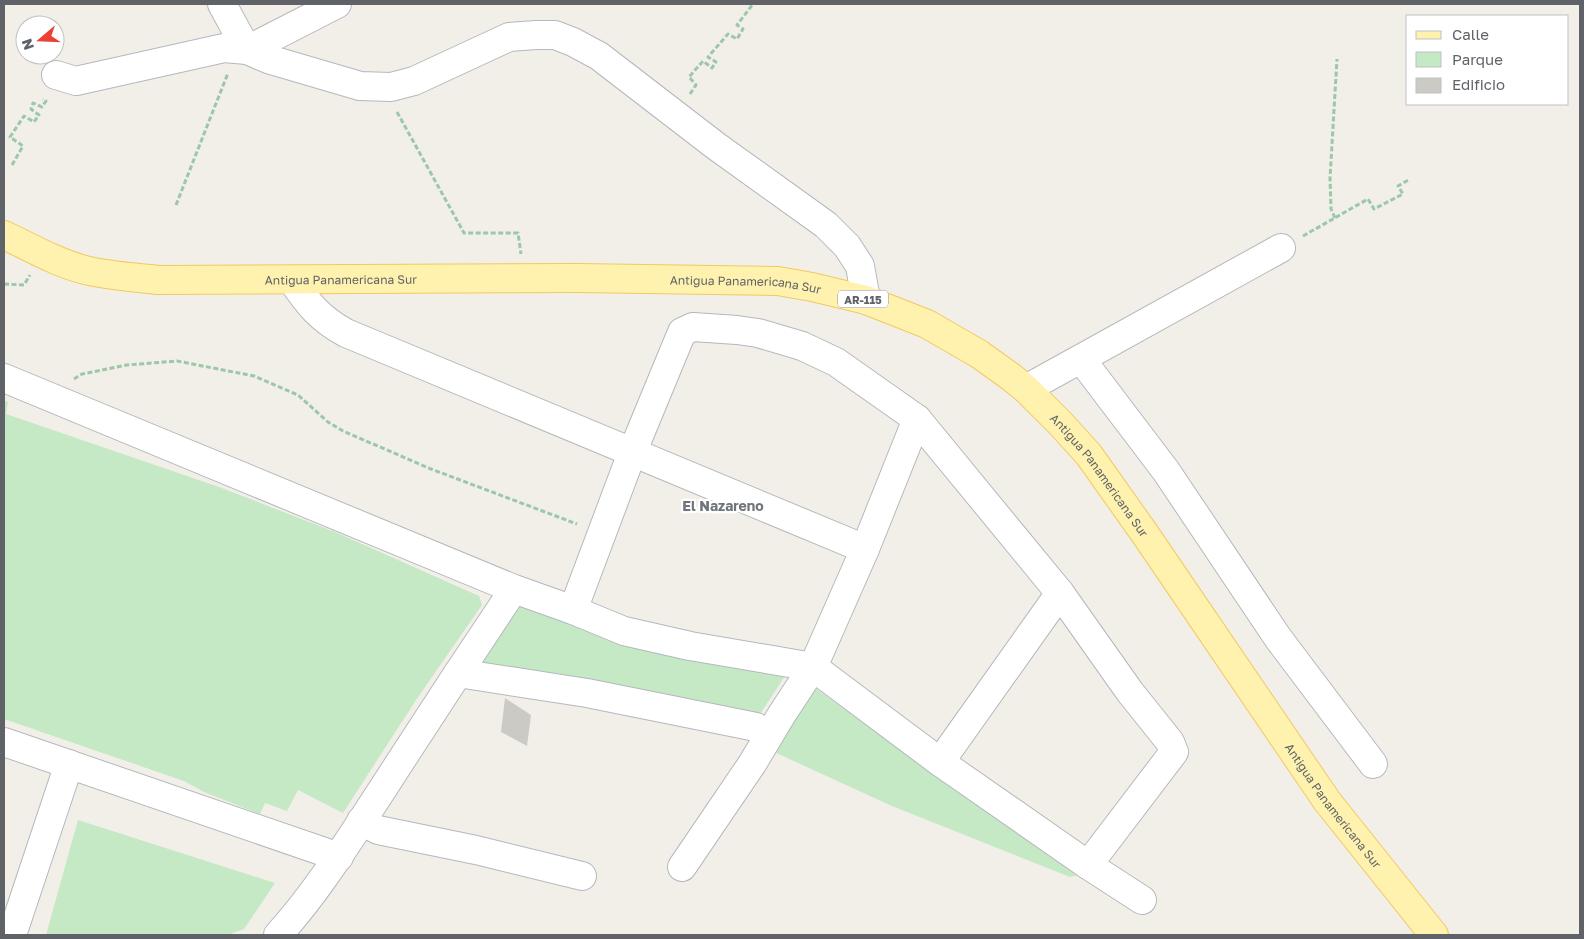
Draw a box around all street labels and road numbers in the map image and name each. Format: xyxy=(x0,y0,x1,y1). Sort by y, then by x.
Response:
street label: Antigua Panamericana Sur xyxy=(265,271,417,287)
street label: Antigua Panamericana Sur xyxy=(670,272,823,297)
road number: AR-115 xyxy=(838,290,888,308)
street label: Antigua Panamericana Sur xyxy=(1047,410,1152,540)
street label: Antigua Panamericana Sur xyxy=(1282,740,1385,871)

